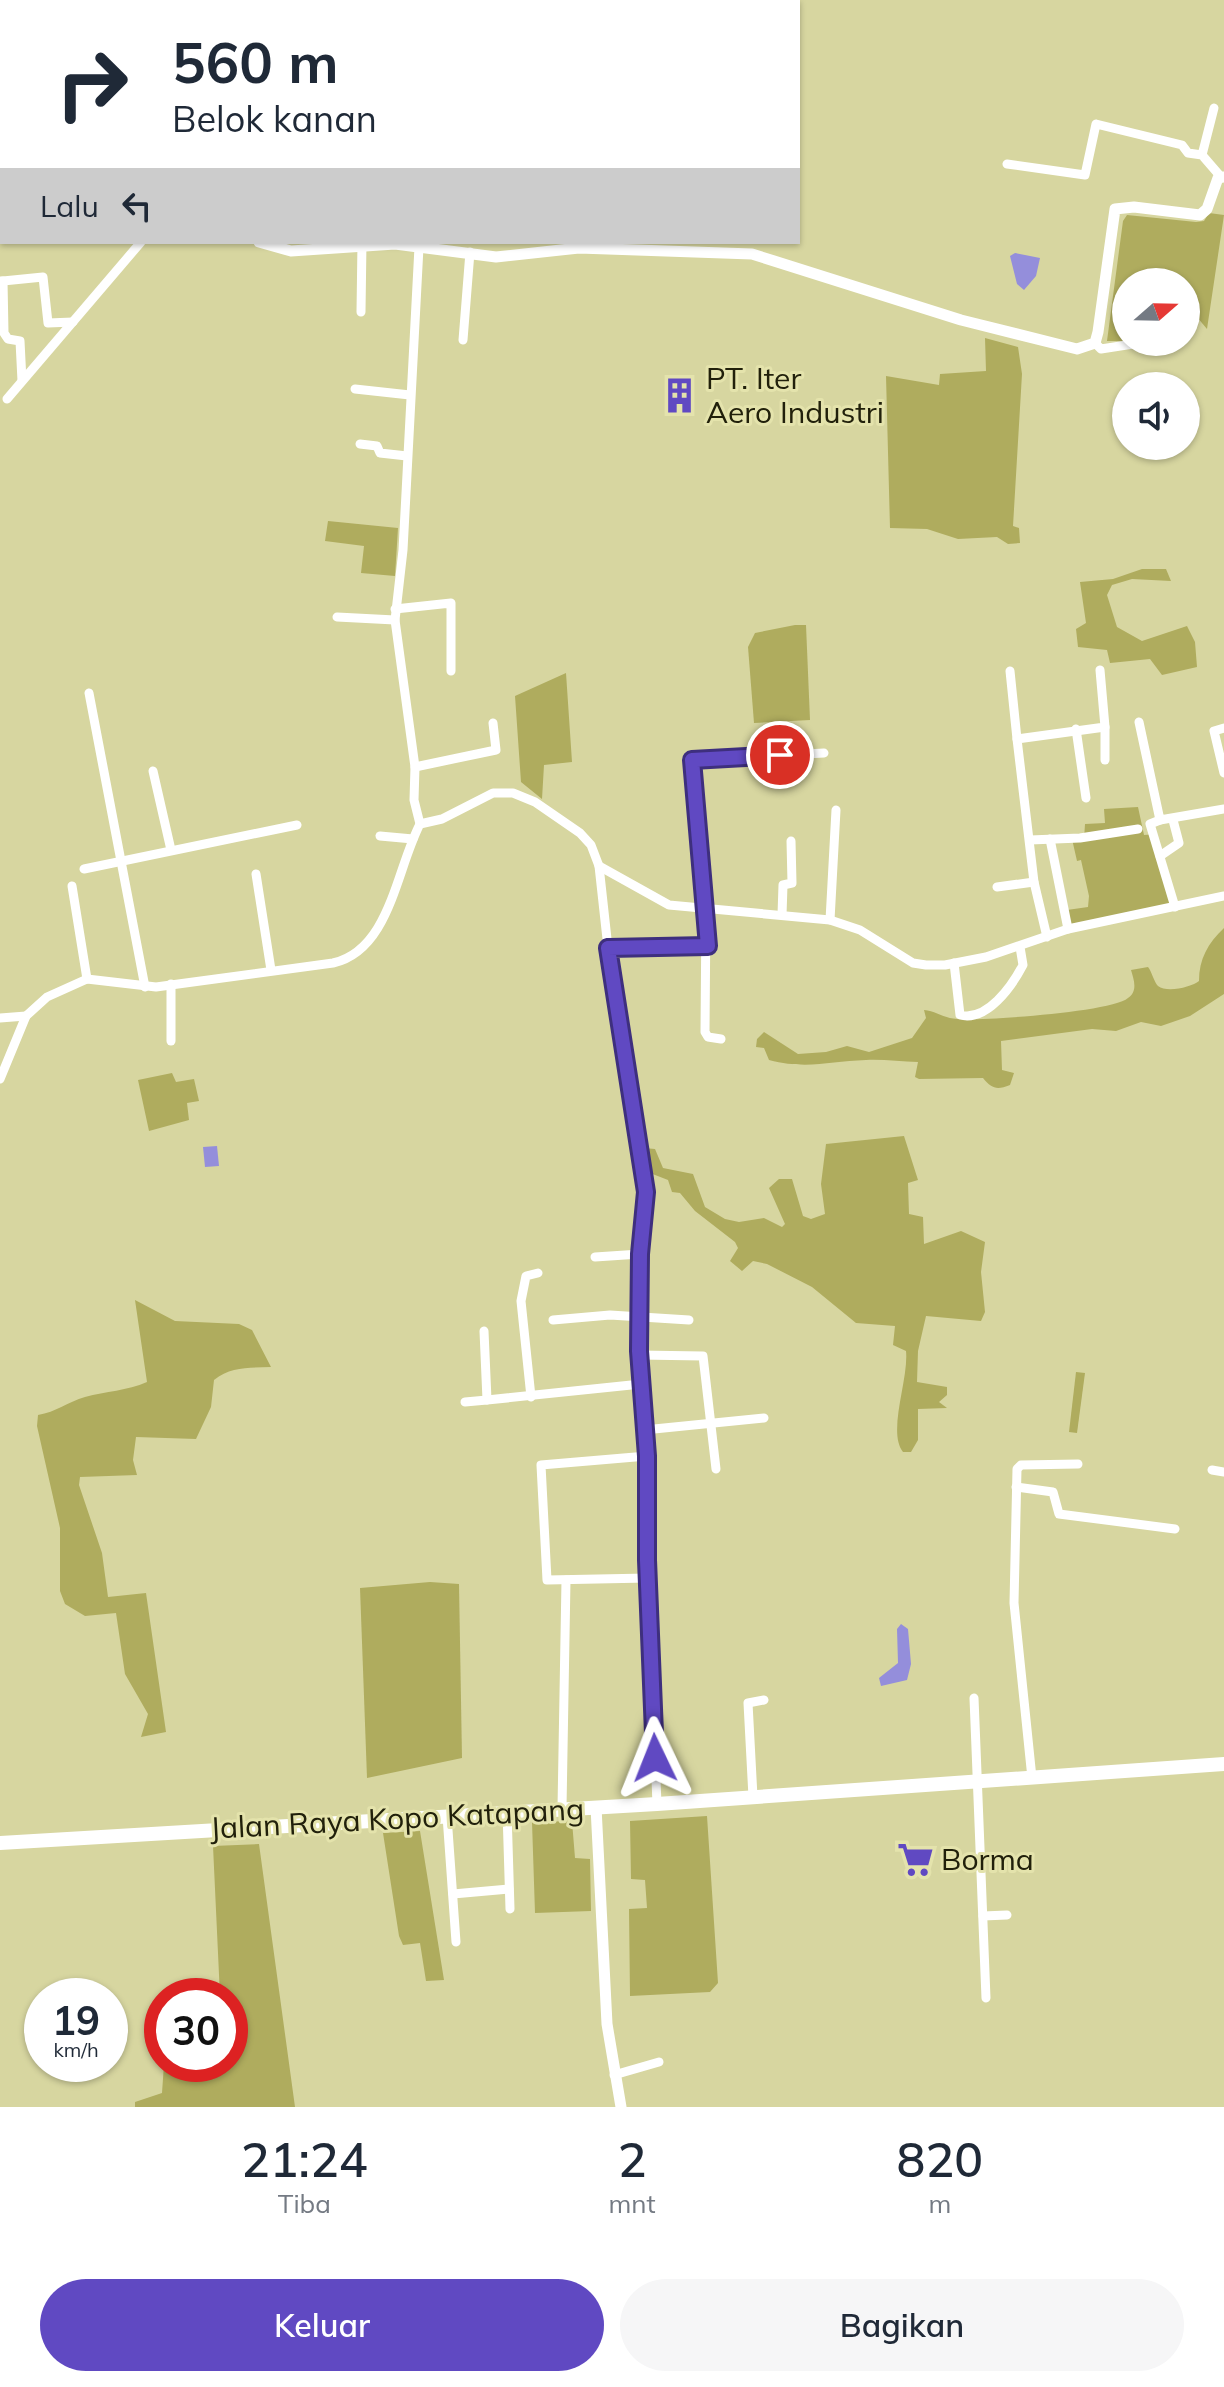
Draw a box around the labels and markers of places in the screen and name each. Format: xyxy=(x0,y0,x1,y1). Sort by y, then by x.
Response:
place label: PT. Iter Aero Industri xyxy=(706,359,884,431)
building icon: PT. Iter Aero Industri xyxy=(661,377,699,415)
pin xyxy=(746,721,814,789)
place label: Borma xyxy=(941,1840,1034,1878)
supermarket icon: Borma xyxy=(896,1841,934,1879)

